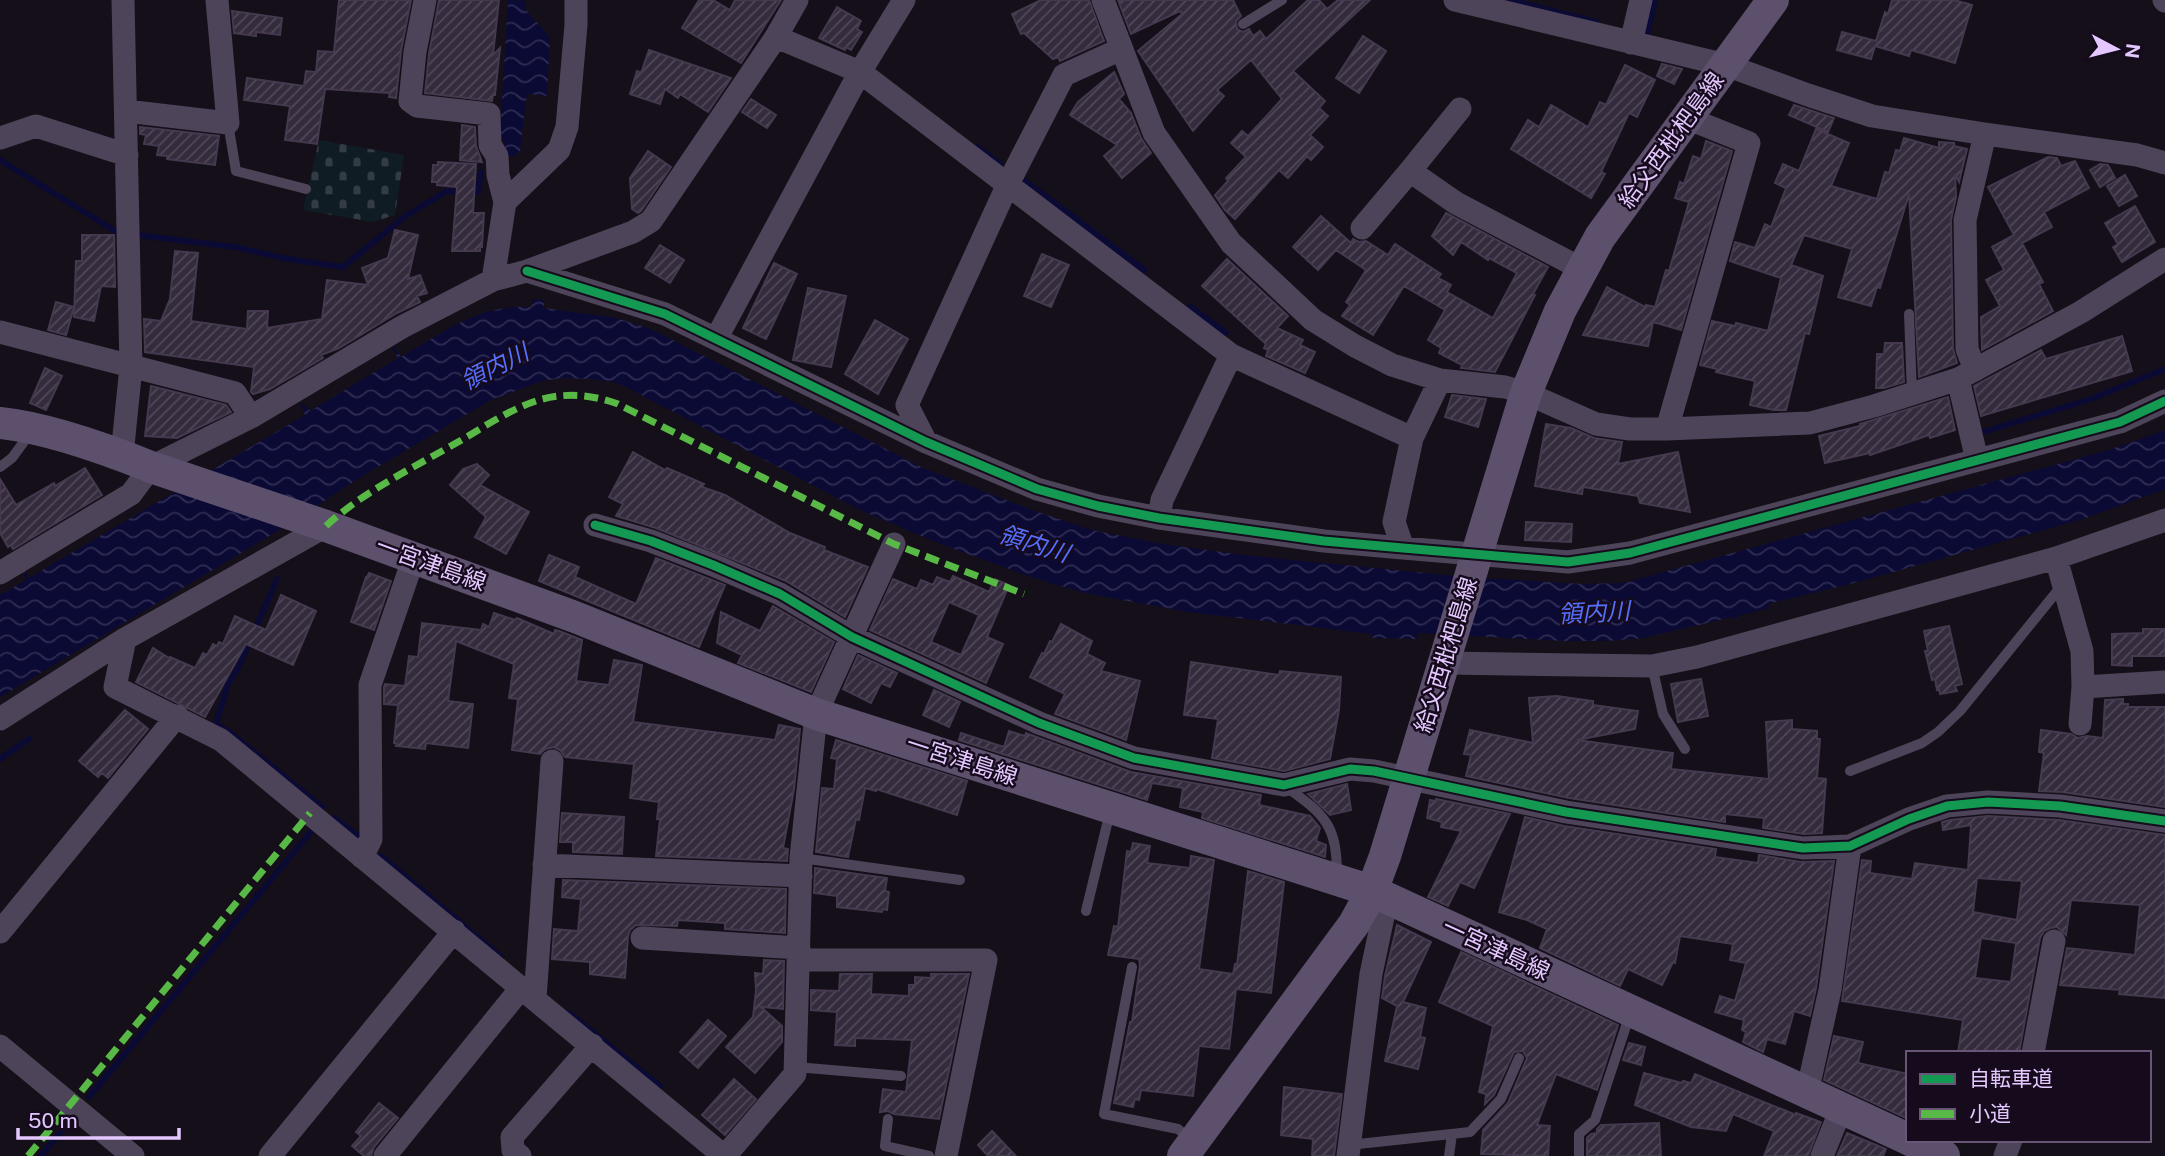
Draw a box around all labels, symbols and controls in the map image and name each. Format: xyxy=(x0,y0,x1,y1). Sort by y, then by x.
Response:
north arrow xyxy=(2081,14,2151,84)
text: N xyxy=(2121,42,2145,60)
street label: 給父西枇杷島線 xyxy=(1612,67,1729,213)
water label: 領内川 xyxy=(456,336,536,395)
water label: 領内川 xyxy=(996,519,1076,568)
street label: 一宮津島線 xyxy=(373,531,490,596)
street label: 給父西枇杷島線 xyxy=(1409,574,1482,736)
water label: 領内川 xyxy=(1557,596,1634,628)
street label: 一宮津島線 xyxy=(903,729,1021,790)
street label: 一宮津島線 xyxy=(1438,912,1554,985)
legend xyxy=(1906,1051,2151,1142)
text: 自転車道 xyxy=(1969,1066,2053,1091)
scale bar xyxy=(18,1096,178,1140)
text: 小道 xyxy=(1969,1101,2011,1126)
text: 50 m xyxy=(28,1108,78,1133)

